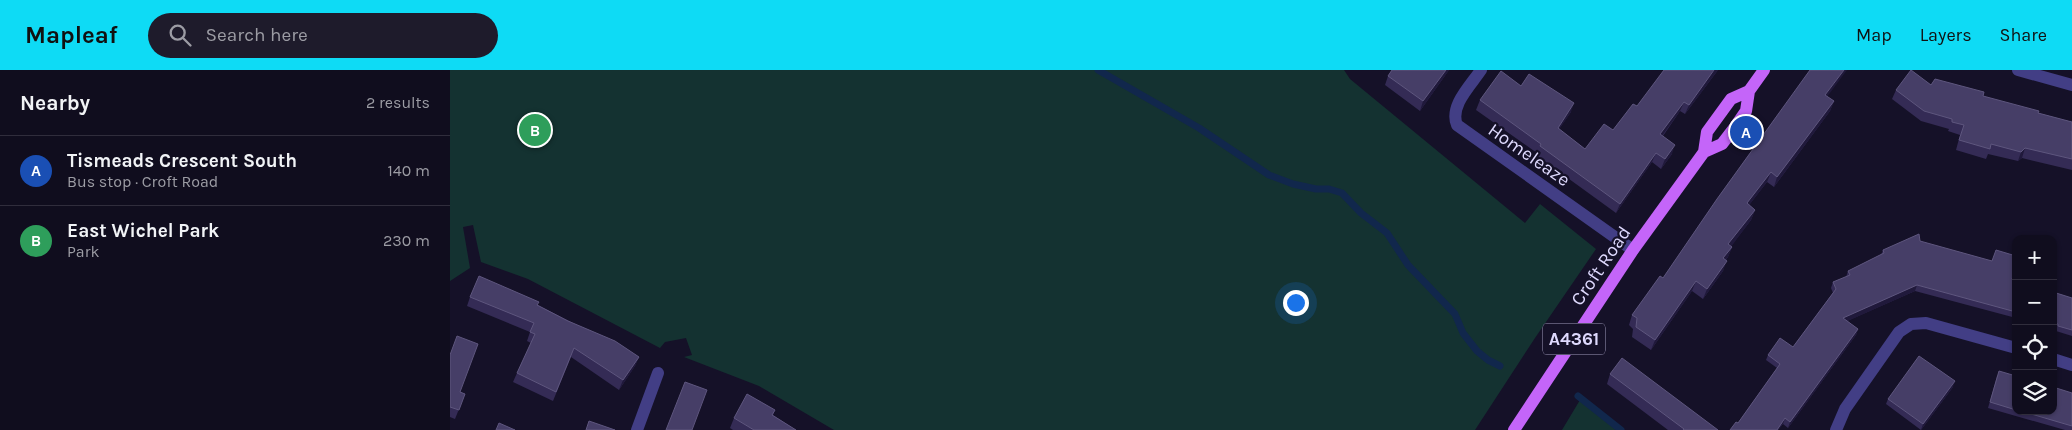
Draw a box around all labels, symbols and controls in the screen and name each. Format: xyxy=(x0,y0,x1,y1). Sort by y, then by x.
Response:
search box xyxy=(148,13,498,58)
text: Mapleaf xyxy=(25,21,118,49)
icon: search xyxy=(166,21,194,49)
text: Search here xyxy=(206,24,308,46)
text: Map xyxy=(1856,24,1892,46)
text: Layers xyxy=(1920,24,1972,46)
text: Share xyxy=(2000,24,2047,46)
text: Nearby xyxy=(20,91,90,115)
text: 2 results xyxy=(366,93,430,112)
pin: B xyxy=(519,111,551,149)
pin: A xyxy=(1730,113,1762,151)
street label: Homeleaze xyxy=(1484,119,1574,191)
text: Tismeads Crescent South xyxy=(67,150,297,172)
text: A xyxy=(31,161,41,180)
text: 140 m xyxy=(388,161,430,180)
text: Bus stop · Croft Road xyxy=(67,172,218,191)
text: East Wichel Park xyxy=(67,220,219,242)
street label: Croft Road xyxy=(1566,222,1636,310)
text: B xyxy=(31,231,41,250)
text: 230 m xyxy=(383,231,430,250)
map controls xyxy=(2012,235,2057,415)
button: + xyxy=(2012,235,2057,280)
text: Park xyxy=(67,242,99,261)
button: − xyxy=(2012,280,2057,325)
your location xyxy=(1283,290,1309,316)
road number: A4361 xyxy=(1543,323,1605,354)
button: locate xyxy=(2012,325,2057,370)
button: layers xyxy=(2012,370,2057,415)

